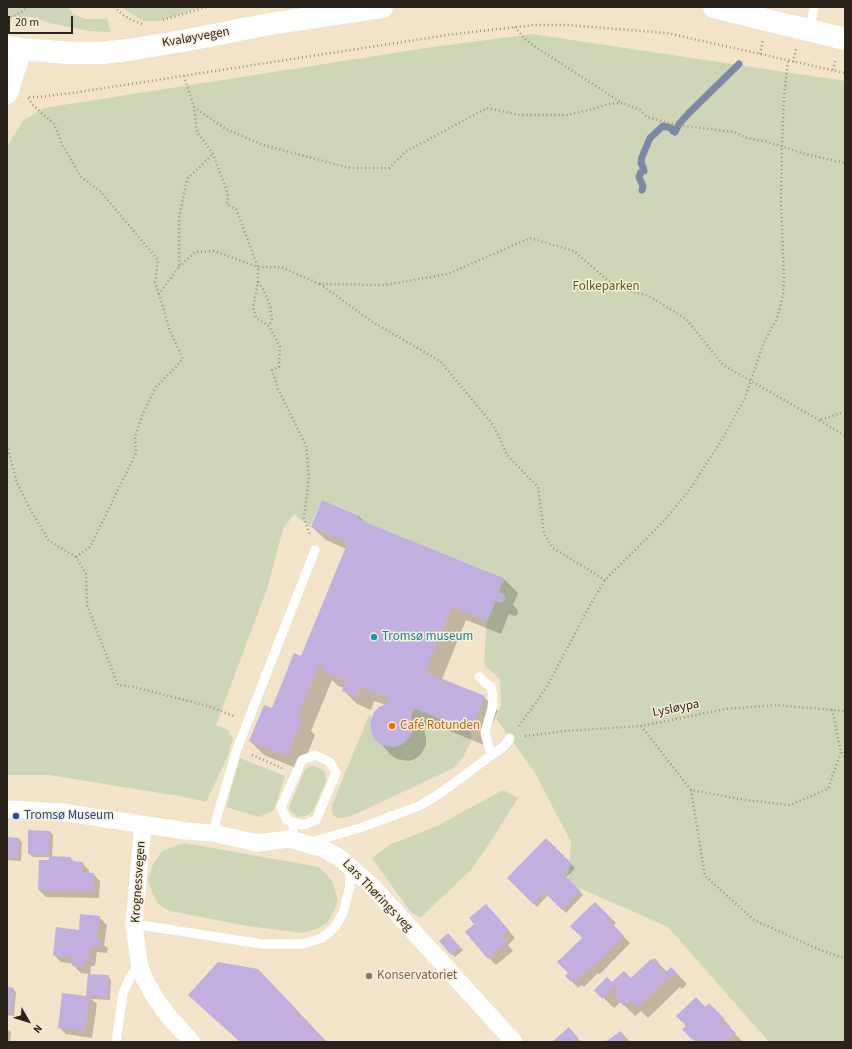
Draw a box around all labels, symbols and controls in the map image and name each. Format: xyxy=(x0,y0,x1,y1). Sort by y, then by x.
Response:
scale bar xyxy=(10,8,75,34)
text: 20 m xyxy=(15,14,39,31)
street label: Kvaløyvegen xyxy=(161,24,231,52)
park label: Folkeparken xyxy=(572,279,640,295)
place label: Tromsø museum xyxy=(382,629,473,645)
marker: Tromsø museum xyxy=(369,632,379,642)
street label: Lysløypa xyxy=(651,697,701,721)
place label: Café Rotunden xyxy=(400,718,480,734)
marker: Café Rotunden xyxy=(387,721,397,731)
place label: Tromsø Museum xyxy=(24,808,114,824)
marker: Tromsø Museum xyxy=(11,811,21,821)
street label: Krognessvegen xyxy=(128,840,150,924)
street label: Lars Thørings veg xyxy=(338,856,416,936)
place label: Konservatoriet xyxy=(377,968,457,984)
marker: Konservatoriet xyxy=(364,971,374,981)
north arrow xyxy=(8,1001,48,1041)
text: N xyxy=(30,1021,46,1036)

